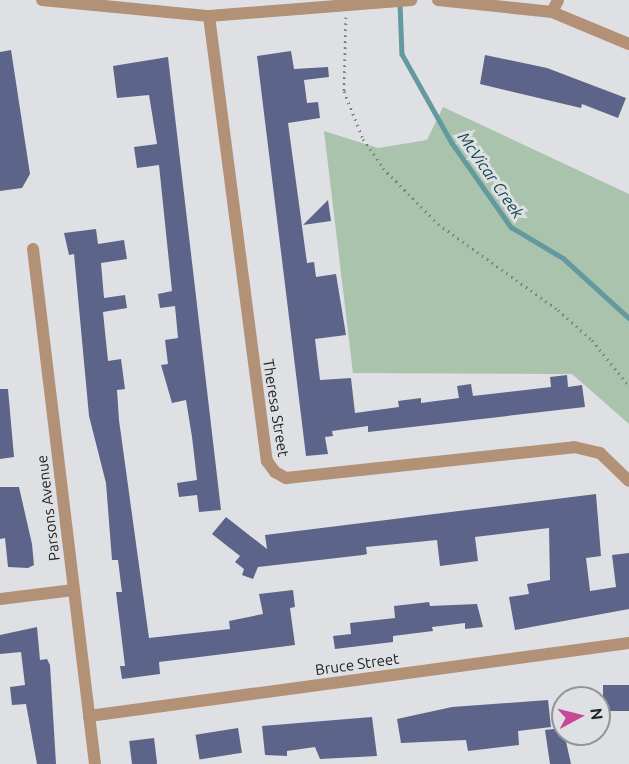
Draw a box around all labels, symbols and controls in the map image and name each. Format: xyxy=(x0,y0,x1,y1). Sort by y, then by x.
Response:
water label: McVicar Creek xyxy=(454,128,528,222)
street label: Theresa Street xyxy=(259,358,293,458)
street label: Parsons Avenue xyxy=(33,454,63,562)
street label: Bruce Street xyxy=(314,649,400,679)
north arrow xyxy=(551,686,611,746)
text: N xyxy=(587,707,607,721)

